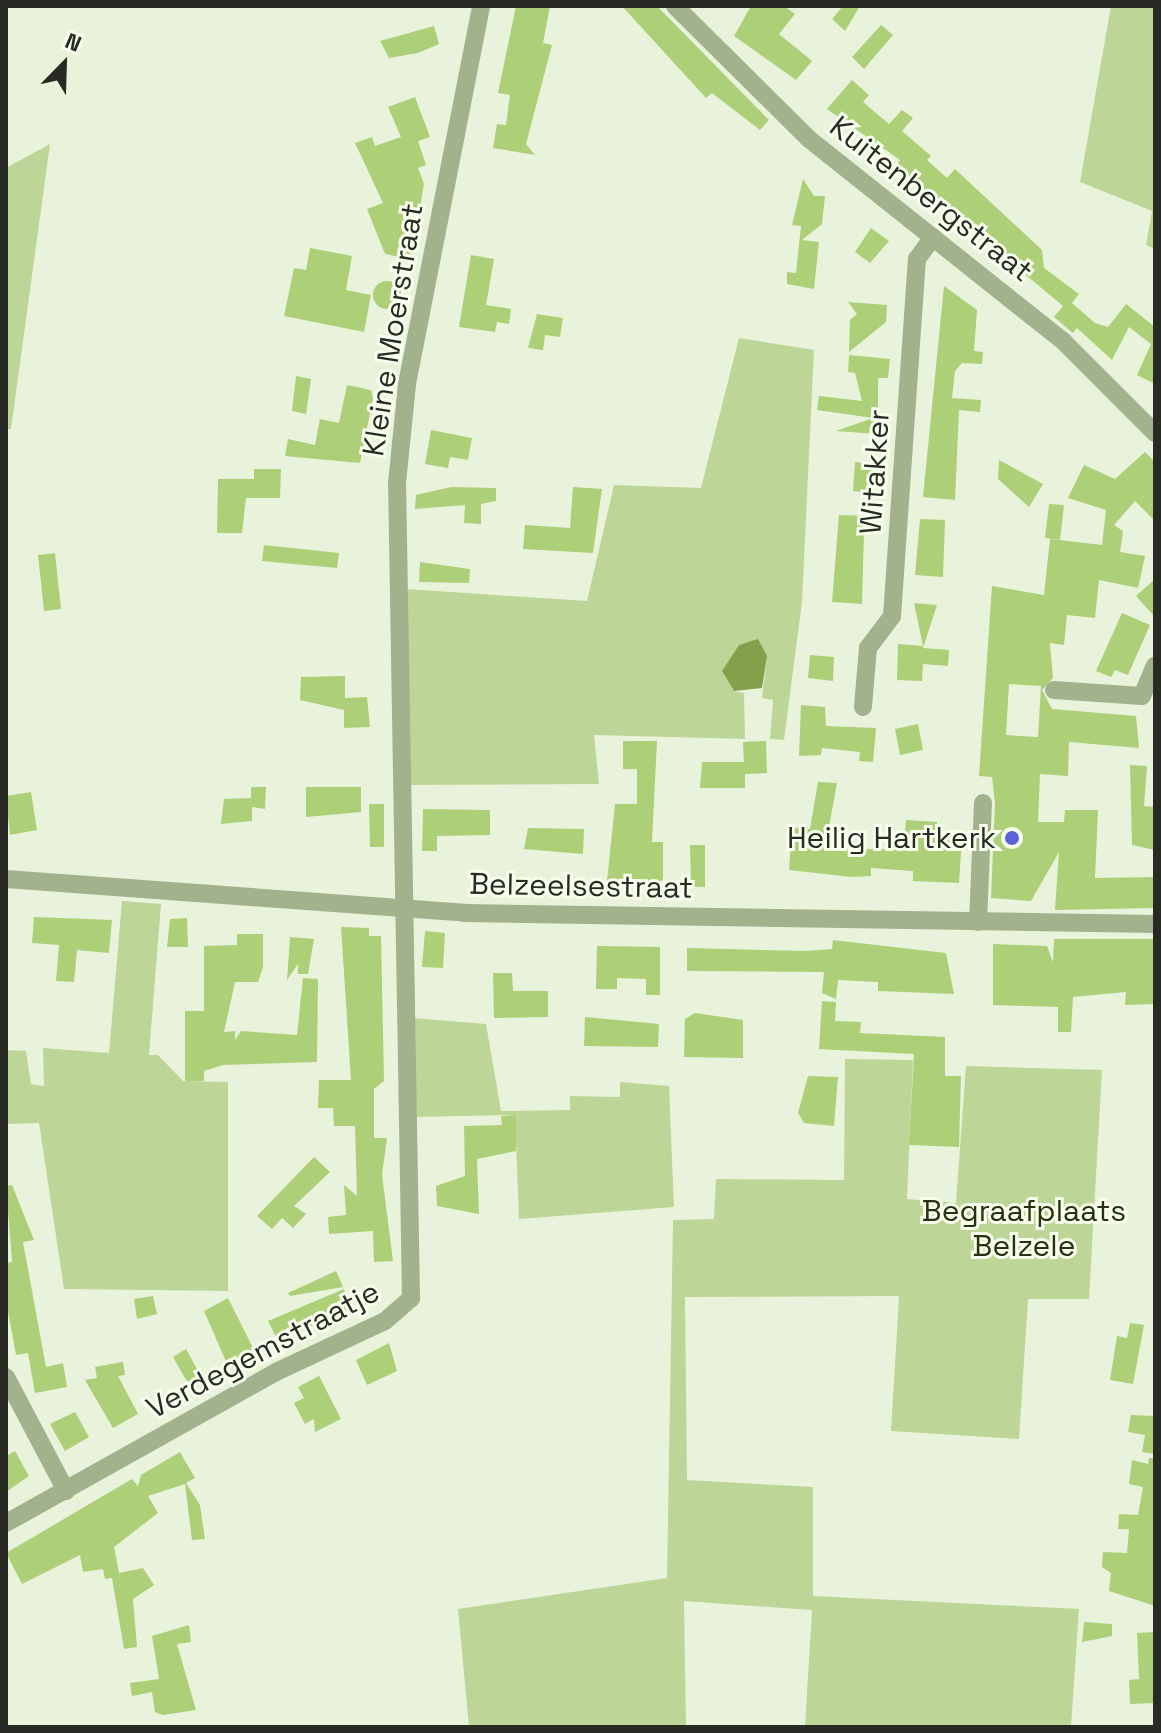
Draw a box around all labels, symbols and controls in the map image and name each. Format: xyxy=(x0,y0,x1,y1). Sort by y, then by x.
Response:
north arrow xyxy=(24,24,104,104)
text: N xyxy=(61,26,86,58)
street label: Kuitenbergstraat xyxy=(822,109,1040,289)
street label: Kleine Moerstraat xyxy=(355,201,431,459)
street label: Witakker xyxy=(853,408,897,536)
place label: Heilig Hartkerk xyxy=(787,820,996,856)
marker: Heilig Hartkerk xyxy=(1003,829,1021,847)
street label: Belzeelsestraat xyxy=(469,866,693,906)
park label: Begraafplaats Belzele xyxy=(922,1193,1126,1264)
street label: Verdegemstraatje xyxy=(140,1273,386,1427)

